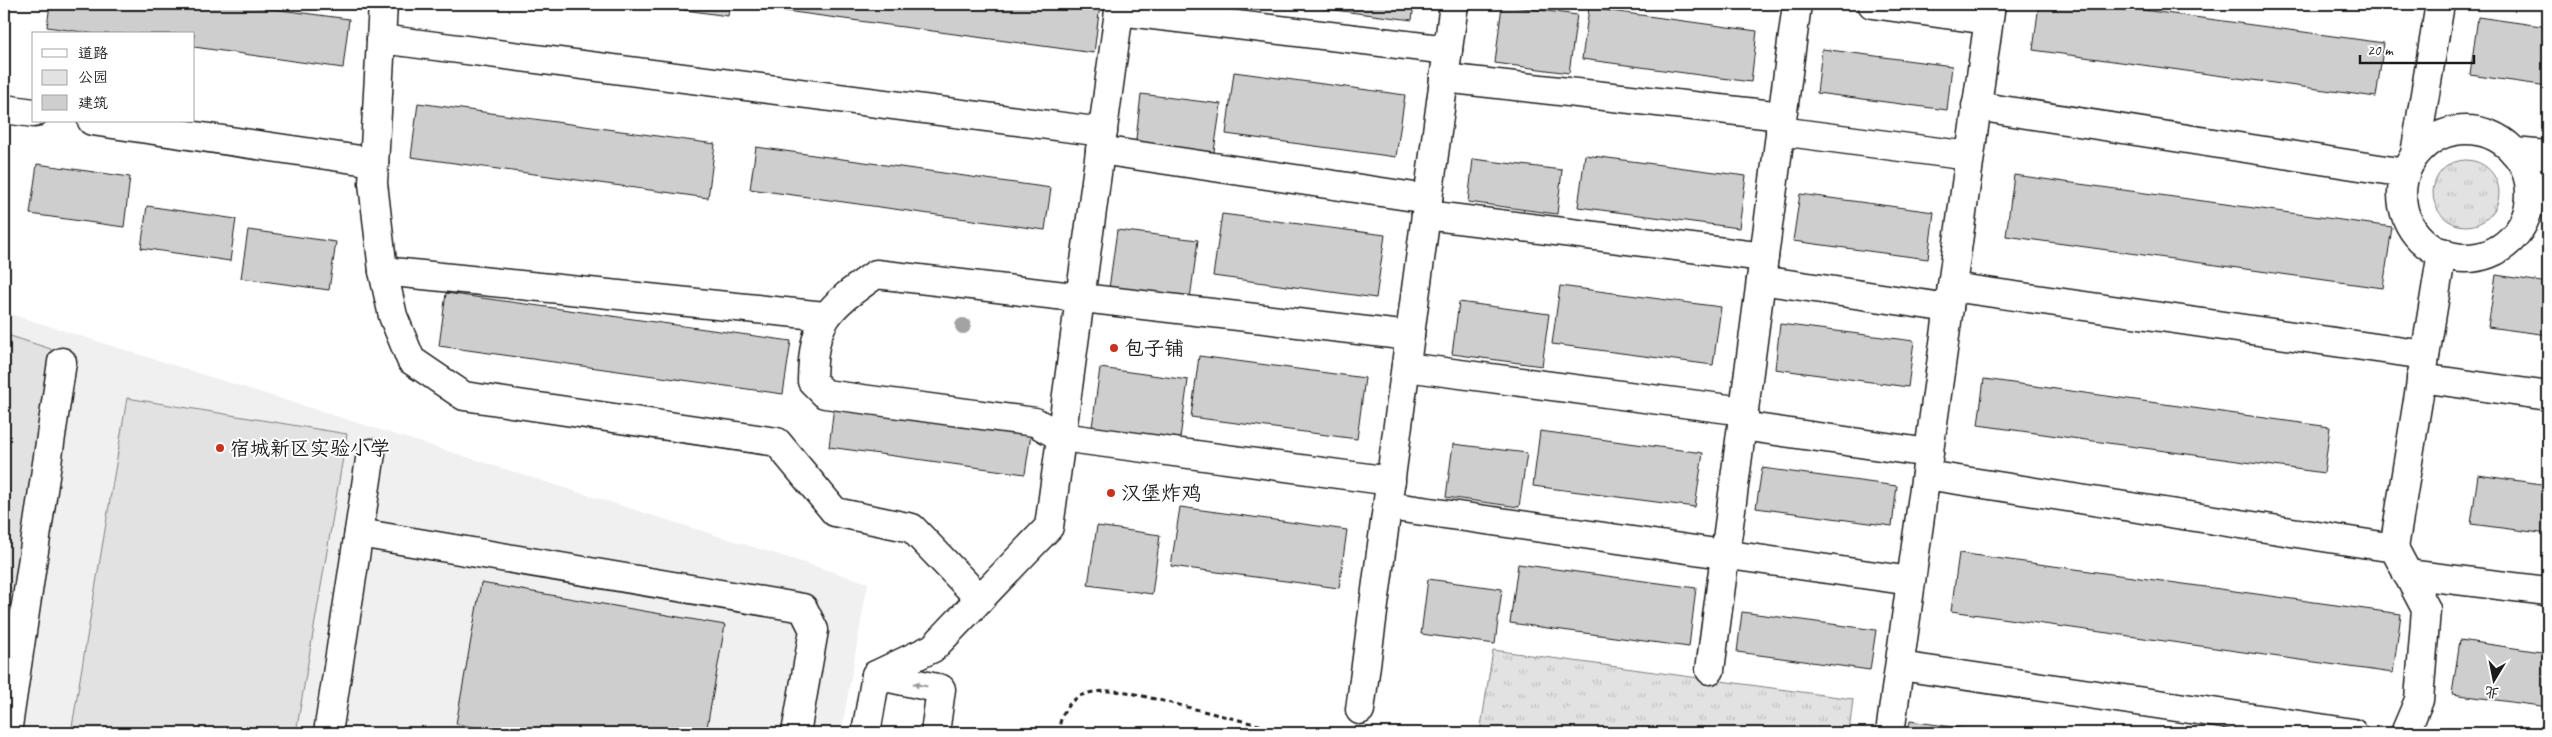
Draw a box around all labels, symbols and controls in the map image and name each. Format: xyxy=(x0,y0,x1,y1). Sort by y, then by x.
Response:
legend xyxy=(32,32,195,122)
scale bar xyxy=(2360,32,2473,64)
text: 20 m xyxy=(2367,41,2394,60)
text: 道路 xyxy=(78,44,108,63)
text: 公园 xyxy=(78,68,108,87)
text: 建筑 xyxy=(78,94,108,113)
place label: 包子铺 xyxy=(1124,336,1184,361)
marker: 包子铺 xyxy=(1108,342,1120,354)
place label: 宿城新区实验小学 xyxy=(230,436,390,461)
marker: 宿城新区实验小学 xyxy=(214,442,226,454)
place label: 汉堡炸鸡 xyxy=(1121,481,1201,506)
marker: 汉堡炸鸡 xyxy=(1105,487,1117,499)
north arrow xyxy=(2470,654,2520,704)
one-way arrow xyxy=(912,680,928,688)
text: 北 xyxy=(2483,683,2500,702)

